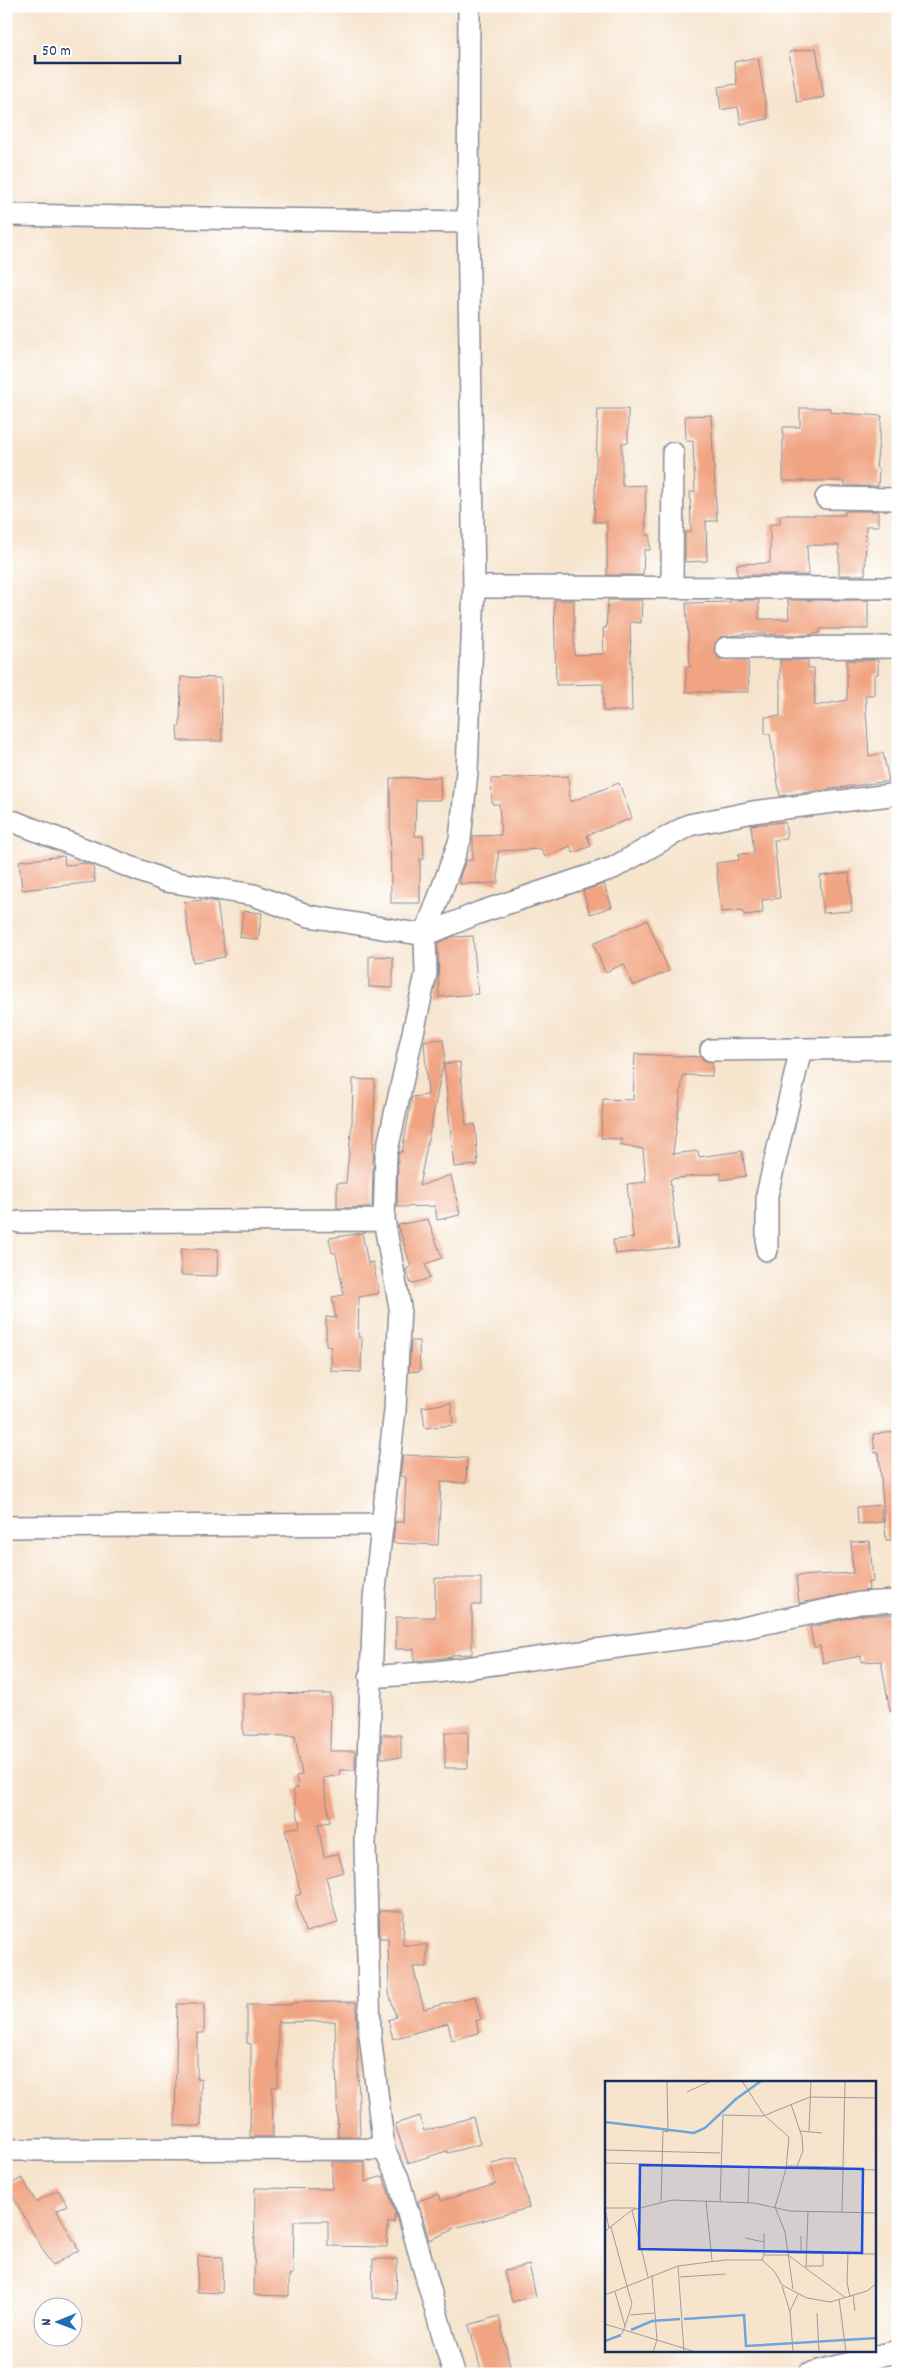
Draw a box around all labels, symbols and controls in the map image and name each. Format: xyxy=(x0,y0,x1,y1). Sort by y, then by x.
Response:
scale bar xyxy=(35,32,180,64)
text: 50 m xyxy=(42,41,71,63)
inset map xyxy=(605,2081,876,2352)
north arrow xyxy=(32,2298,82,2348)
text: N xyxy=(37,2318,57,2326)

